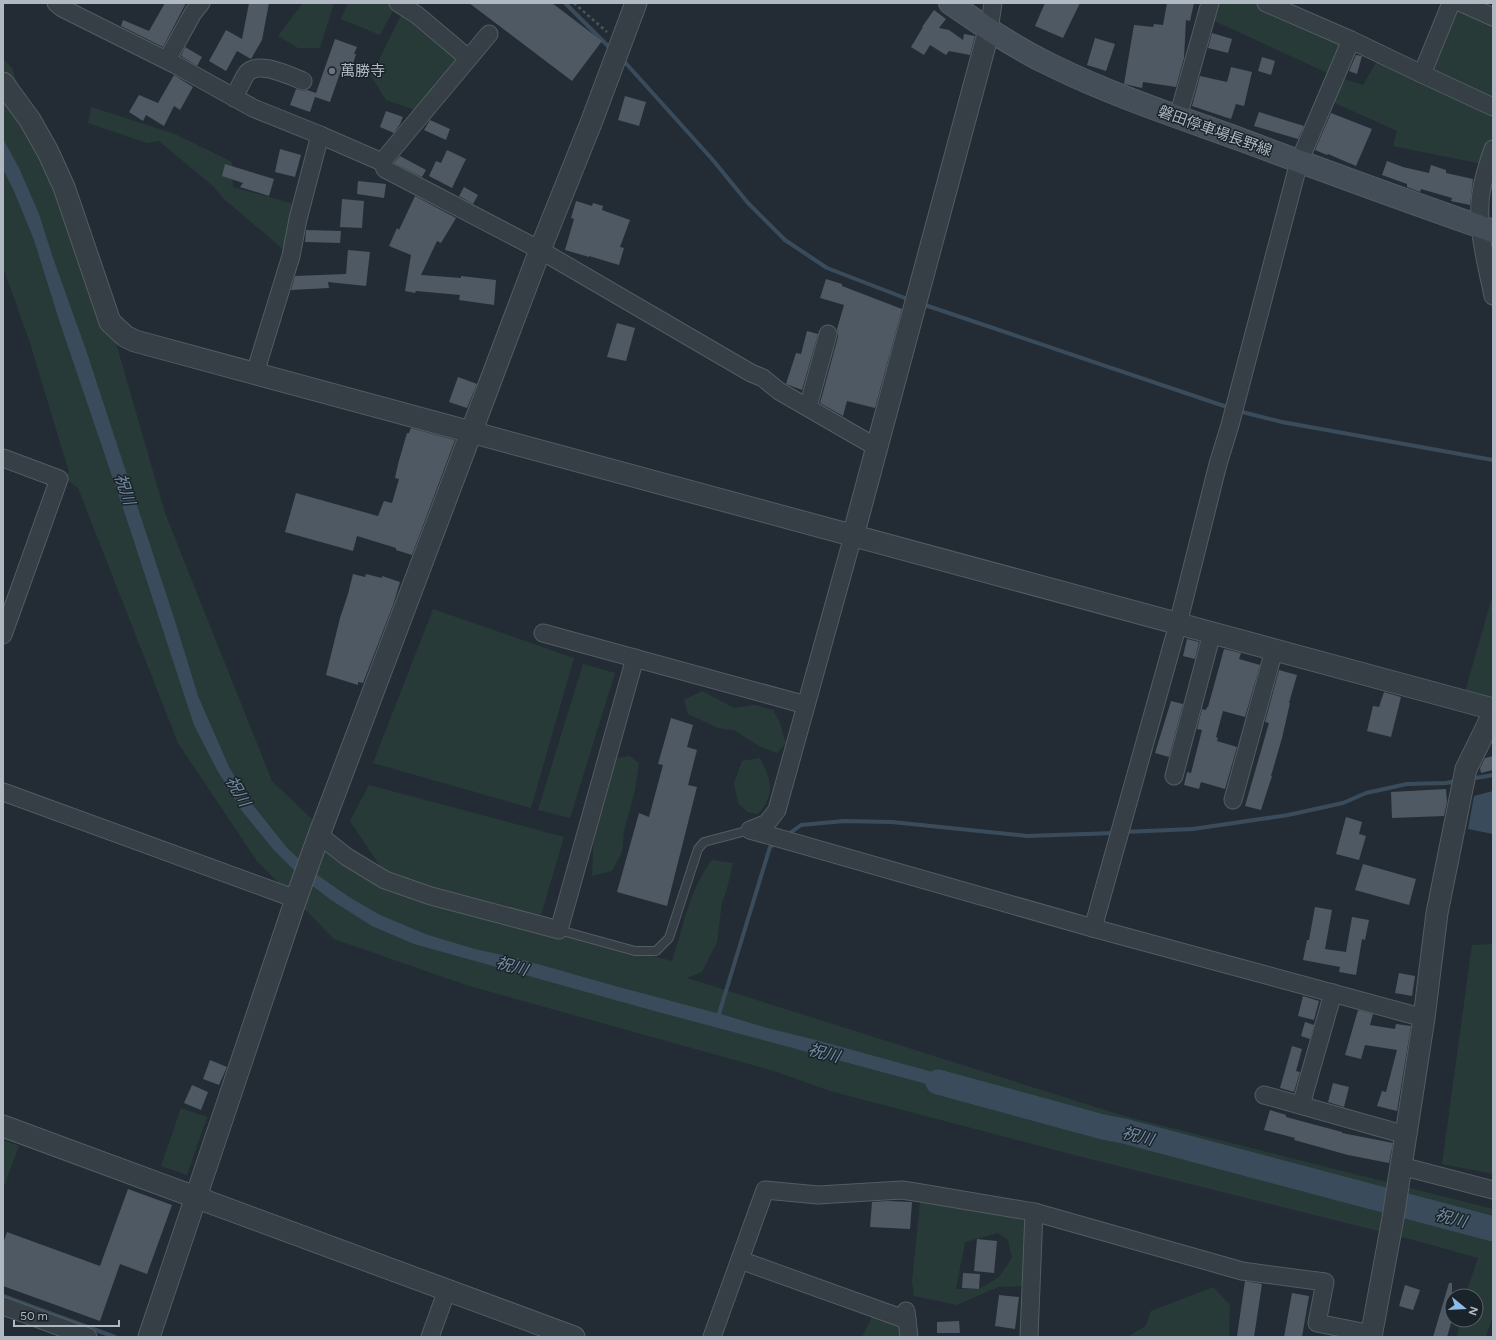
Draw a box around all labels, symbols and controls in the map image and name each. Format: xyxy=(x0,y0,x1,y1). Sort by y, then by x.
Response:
place label: 萬勝寺 xyxy=(340,62,385,80)
marker: 萬勝寺 xyxy=(327,66,337,76)
street label: 磐田停車場長野線 xyxy=(1156,102,1274,160)
water label: 祝川 xyxy=(111,471,140,509)
water label: 祝川 xyxy=(222,772,255,811)
water label: 祝川 xyxy=(494,952,532,980)
water label: 祝川 xyxy=(806,1040,844,1067)
water label: 祝川 xyxy=(1120,1123,1158,1150)
water label: 祝川 xyxy=(1433,1205,1471,1232)
north arrow xyxy=(1444,1288,1484,1328)
scale bar xyxy=(14,1302,119,1328)
text: N xyxy=(1466,1305,1481,1317)
text: 50 m xyxy=(20,1309,48,1323)

